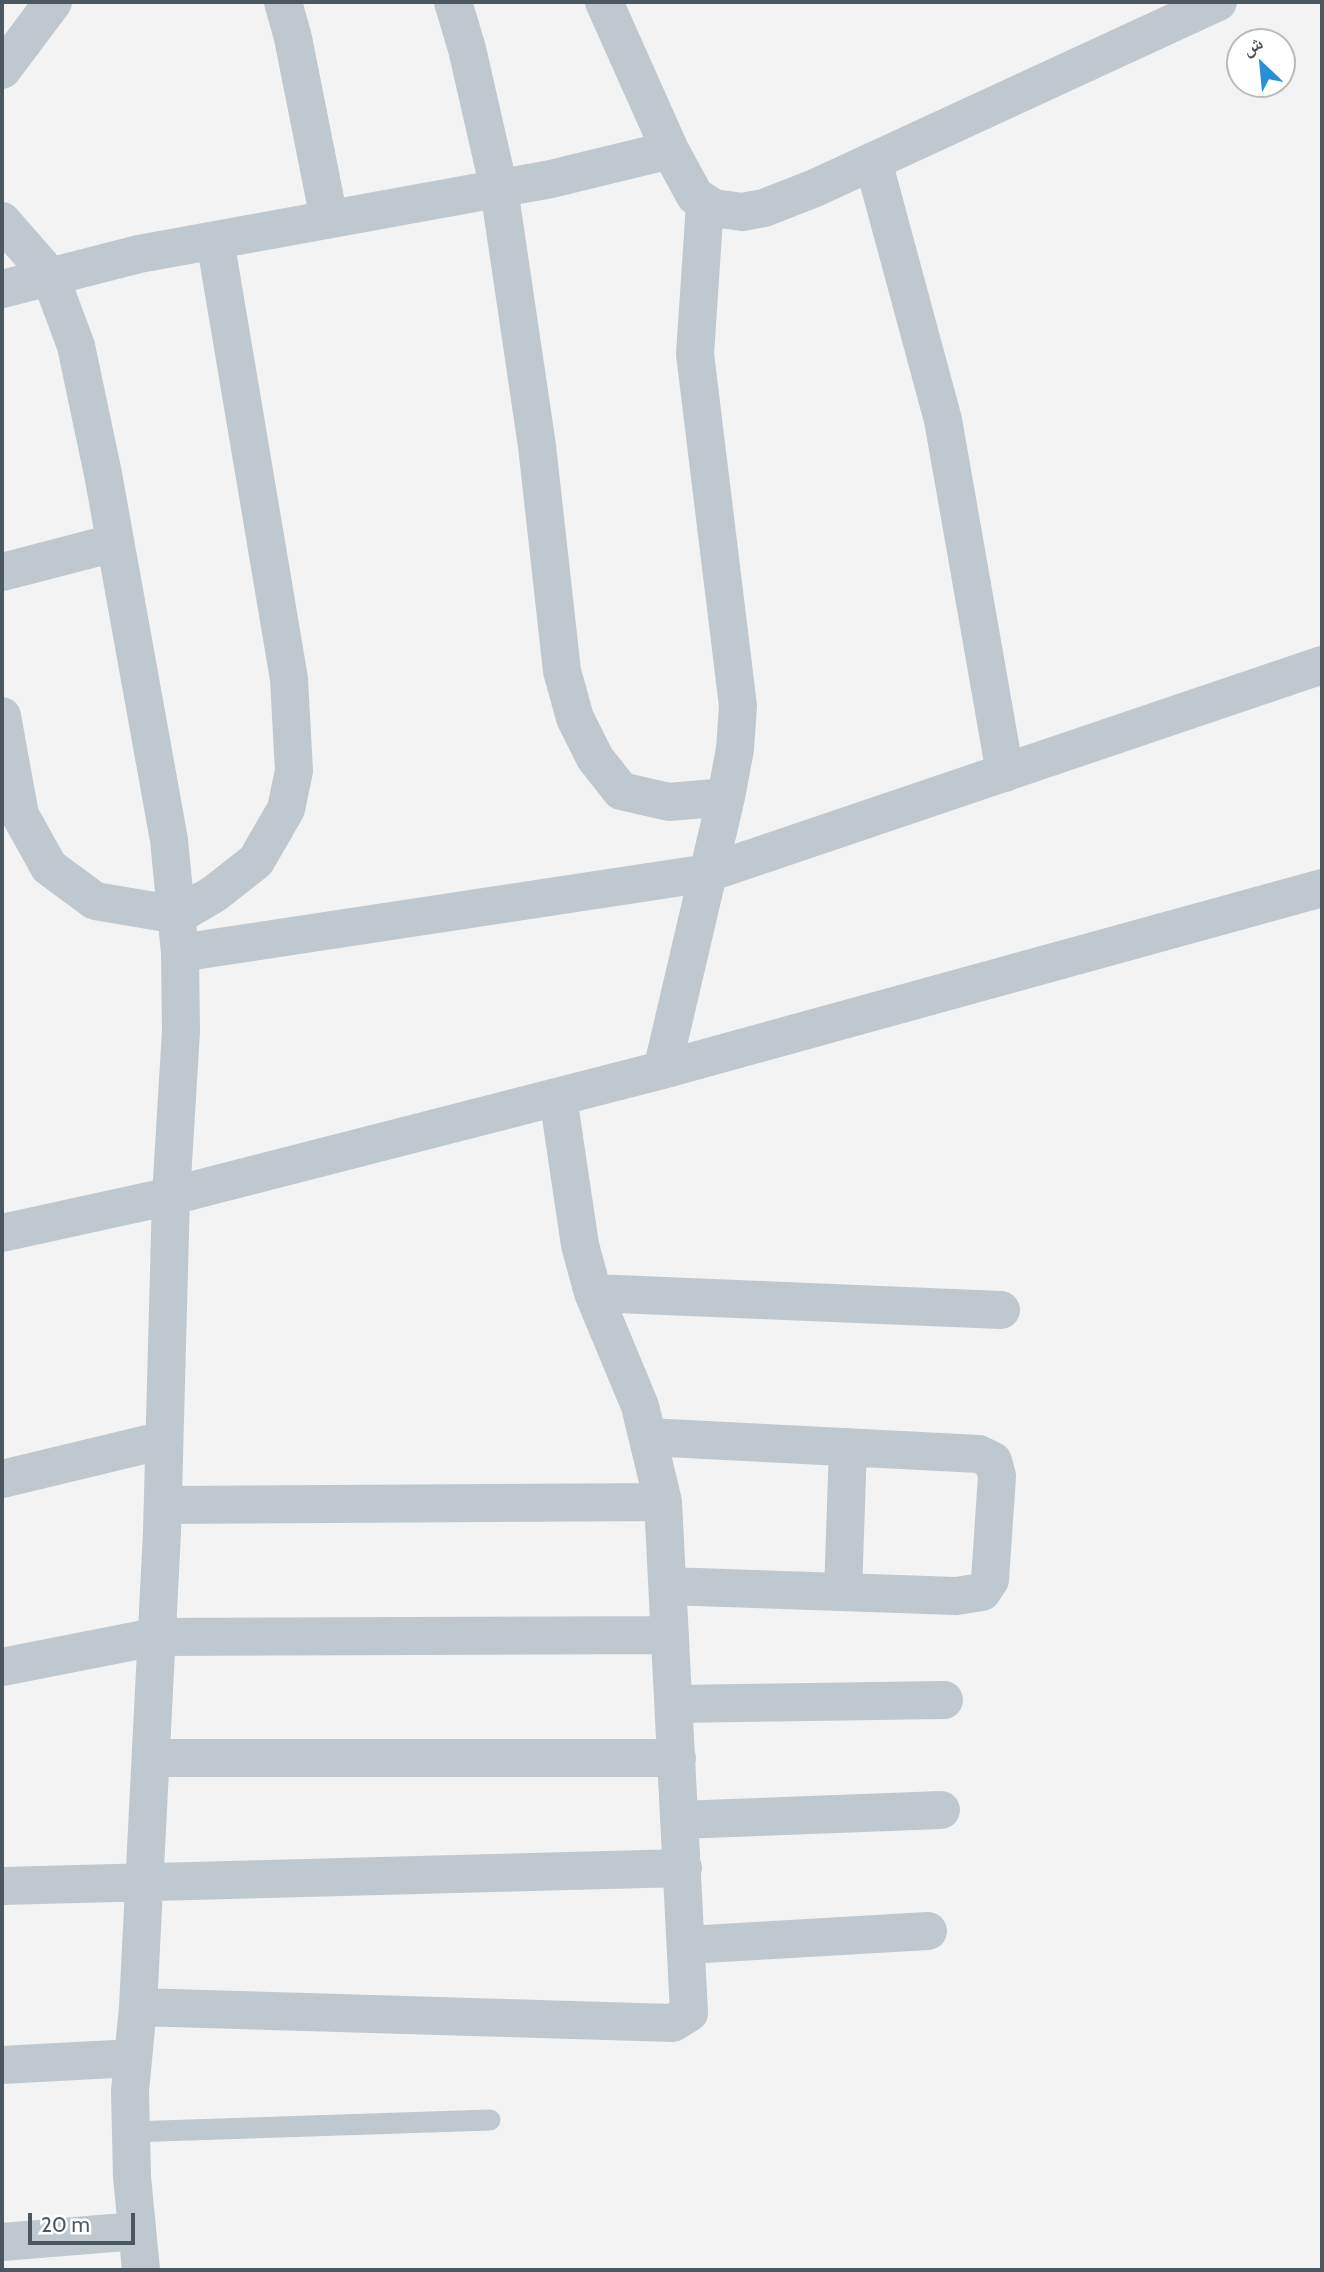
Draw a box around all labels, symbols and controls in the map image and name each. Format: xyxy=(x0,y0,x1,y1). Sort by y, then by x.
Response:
north arrow xyxy=(1226,28,1296,98)
text: ش xyxy=(1238,31,1267,60)
scale bar xyxy=(32,2198,138,2242)
text: 20 m xyxy=(41,2212,90,2237)

